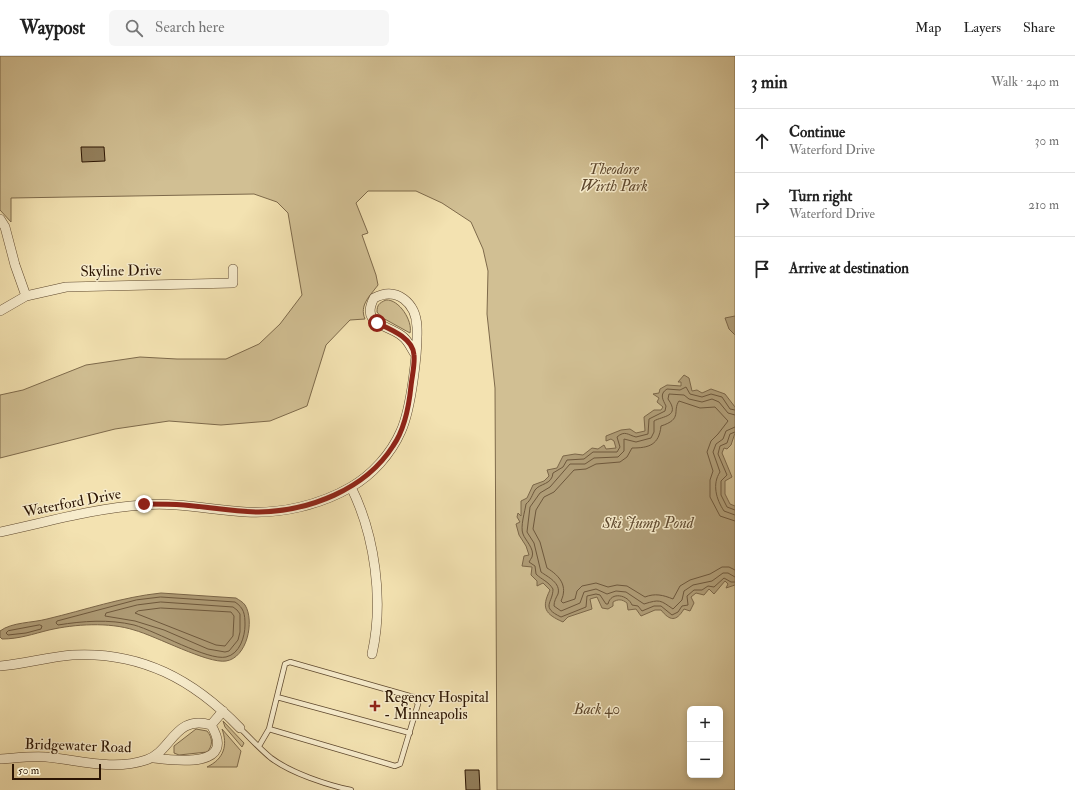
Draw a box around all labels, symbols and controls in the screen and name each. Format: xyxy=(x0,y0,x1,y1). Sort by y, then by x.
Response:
search box xyxy=(109,10,389,46)
text: Waypost xyxy=(20,16,85,40)
icon: search xyxy=(123,17,145,39)
text: Search here xyxy=(155,18,224,37)
text: Map xyxy=(915,19,941,36)
text: Layers xyxy=(963,19,1001,36)
text: Share xyxy=(1023,19,1055,36)
text: 3 min xyxy=(751,72,788,93)
text: Walk · 240 m xyxy=(991,74,1059,90)
text: Continue xyxy=(789,123,845,142)
icon: ahead xyxy=(751,130,773,152)
text: 30 m xyxy=(1035,133,1059,149)
text: Waterford Drive xyxy=(789,142,875,158)
park label: Theodore Wirth Park xyxy=(580,160,648,196)
text: Turn right xyxy=(789,187,852,206)
icon: right xyxy=(751,194,773,216)
text: 210 m xyxy=(1028,197,1059,213)
text: Waterford Drive xyxy=(789,206,875,222)
icon: arrive xyxy=(751,258,773,280)
text: Arrive at destination xyxy=(789,259,909,278)
street label: Skyline Drive xyxy=(80,261,162,281)
route start xyxy=(368,314,386,332)
street label: Waterford Drive xyxy=(21,484,123,522)
route end xyxy=(135,495,153,513)
water label: Ski Jump Pond xyxy=(601,513,695,533)
place label: Regency Hospital - Minneapolis xyxy=(384,688,489,725)
marker: Regency Hospital - Minneapolis xyxy=(369,700,381,712)
park label: Back 40 xyxy=(573,700,620,719)
map controls xyxy=(687,706,723,778)
button: + xyxy=(687,706,723,742)
street label: Bridgewater Road xyxy=(24,735,132,757)
button: − xyxy=(687,742,723,778)
scale bar xyxy=(12,762,101,781)
text: 50 m xyxy=(18,764,39,777)

